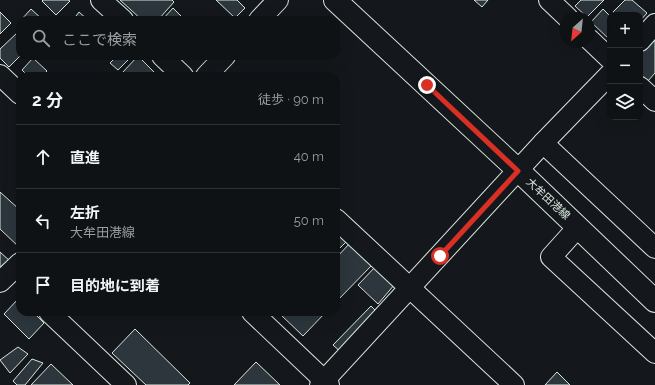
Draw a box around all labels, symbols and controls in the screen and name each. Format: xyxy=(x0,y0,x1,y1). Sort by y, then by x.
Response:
north arrow xyxy=(559,12,595,48)
map controls xyxy=(607,12,643,120)
button: + xyxy=(607,12,643,48)
search box xyxy=(16,16,340,60)
icon: search xyxy=(30,27,52,49)
text: ここで検索 xyxy=(62,31,137,49)
button: − xyxy=(607,48,643,84)
route end xyxy=(418,76,436,94)
button: layers xyxy=(607,84,643,120)
text: 2 分 xyxy=(32,90,63,110)
text: 徒歩 · 90 m xyxy=(258,92,324,107)
icon: ahead xyxy=(32,146,54,168)
text: 直進 xyxy=(70,149,100,167)
text: 40 m xyxy=(294,149,324,164)
street label: 大牟田港線 xyxy=(523,175,573,223)
text: 左折 xyxy=(70,204,100,222)
icon: left xyxy=(32,210,54,232)
text: 50 m xyxy=(294,213,324,228)
text: 大牟田港線 xyxy=(70,225,135,240)
route start xyxy=(431,247,449,265)
icon: arrive xyxy=(32,274,54,296)
text: 目的地に到着 xyxy=(70,277,160,295)

